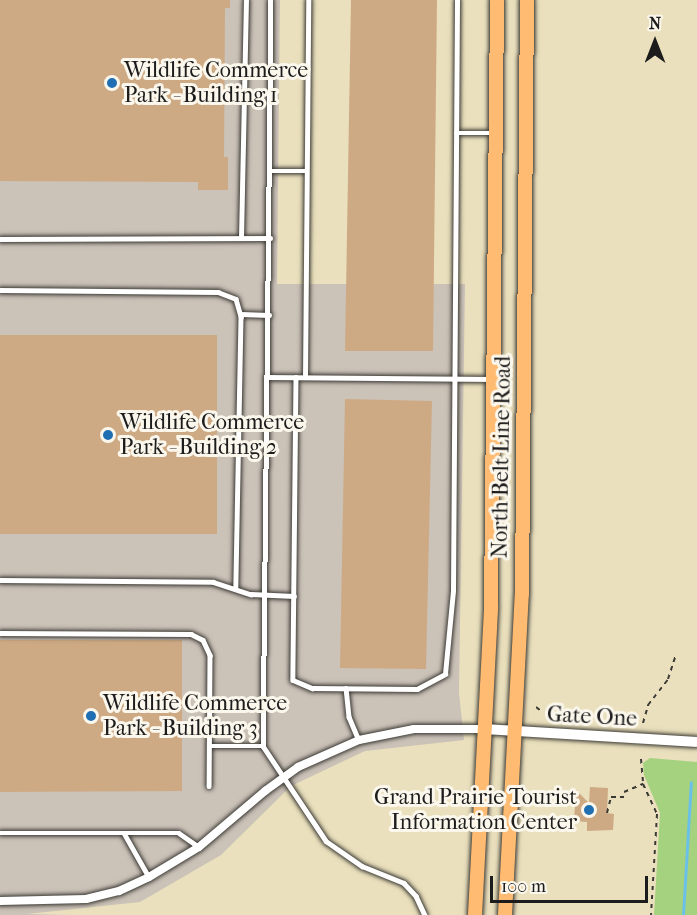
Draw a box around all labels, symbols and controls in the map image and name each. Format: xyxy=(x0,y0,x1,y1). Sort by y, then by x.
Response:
north arrow xyxy=(625,12,685,72)
text: N xyxy=(649,14,661,33)
place label: Wildlife Commerce Park - Building 1 xyxy=(124,57,308,108)
marker: Wildlife Commerce Park - Building 1 xyxy=(105,76,119,90)
street label: North Belt Line Road xyxy=(487,356,517,558)
place label: Wildlife Commerce Park - Building 2 xyxy=(120,409,304,460)
marker: Wildlife Commerce Park - Building 2 xyxy=(101,428,115,442)
place label: Wildlife Commerce Park - Building 3 xyxy=(103,690,287,742)
street label: Gate One xyxy=(546,701,638,733)
marker: Wildlife Commerce Park - Building 3 xyxy=(84,709,98,723)
place label: Grand Prairie Tourist Information Center xyxy=(374,784,577,836)
marker: Grand Prairie Tourist Information Center xyxy=(582,803,596,817)
scale bar xyxy=(493,864,650,902)
text: 100 m xyxy=(501,876,546,897)

